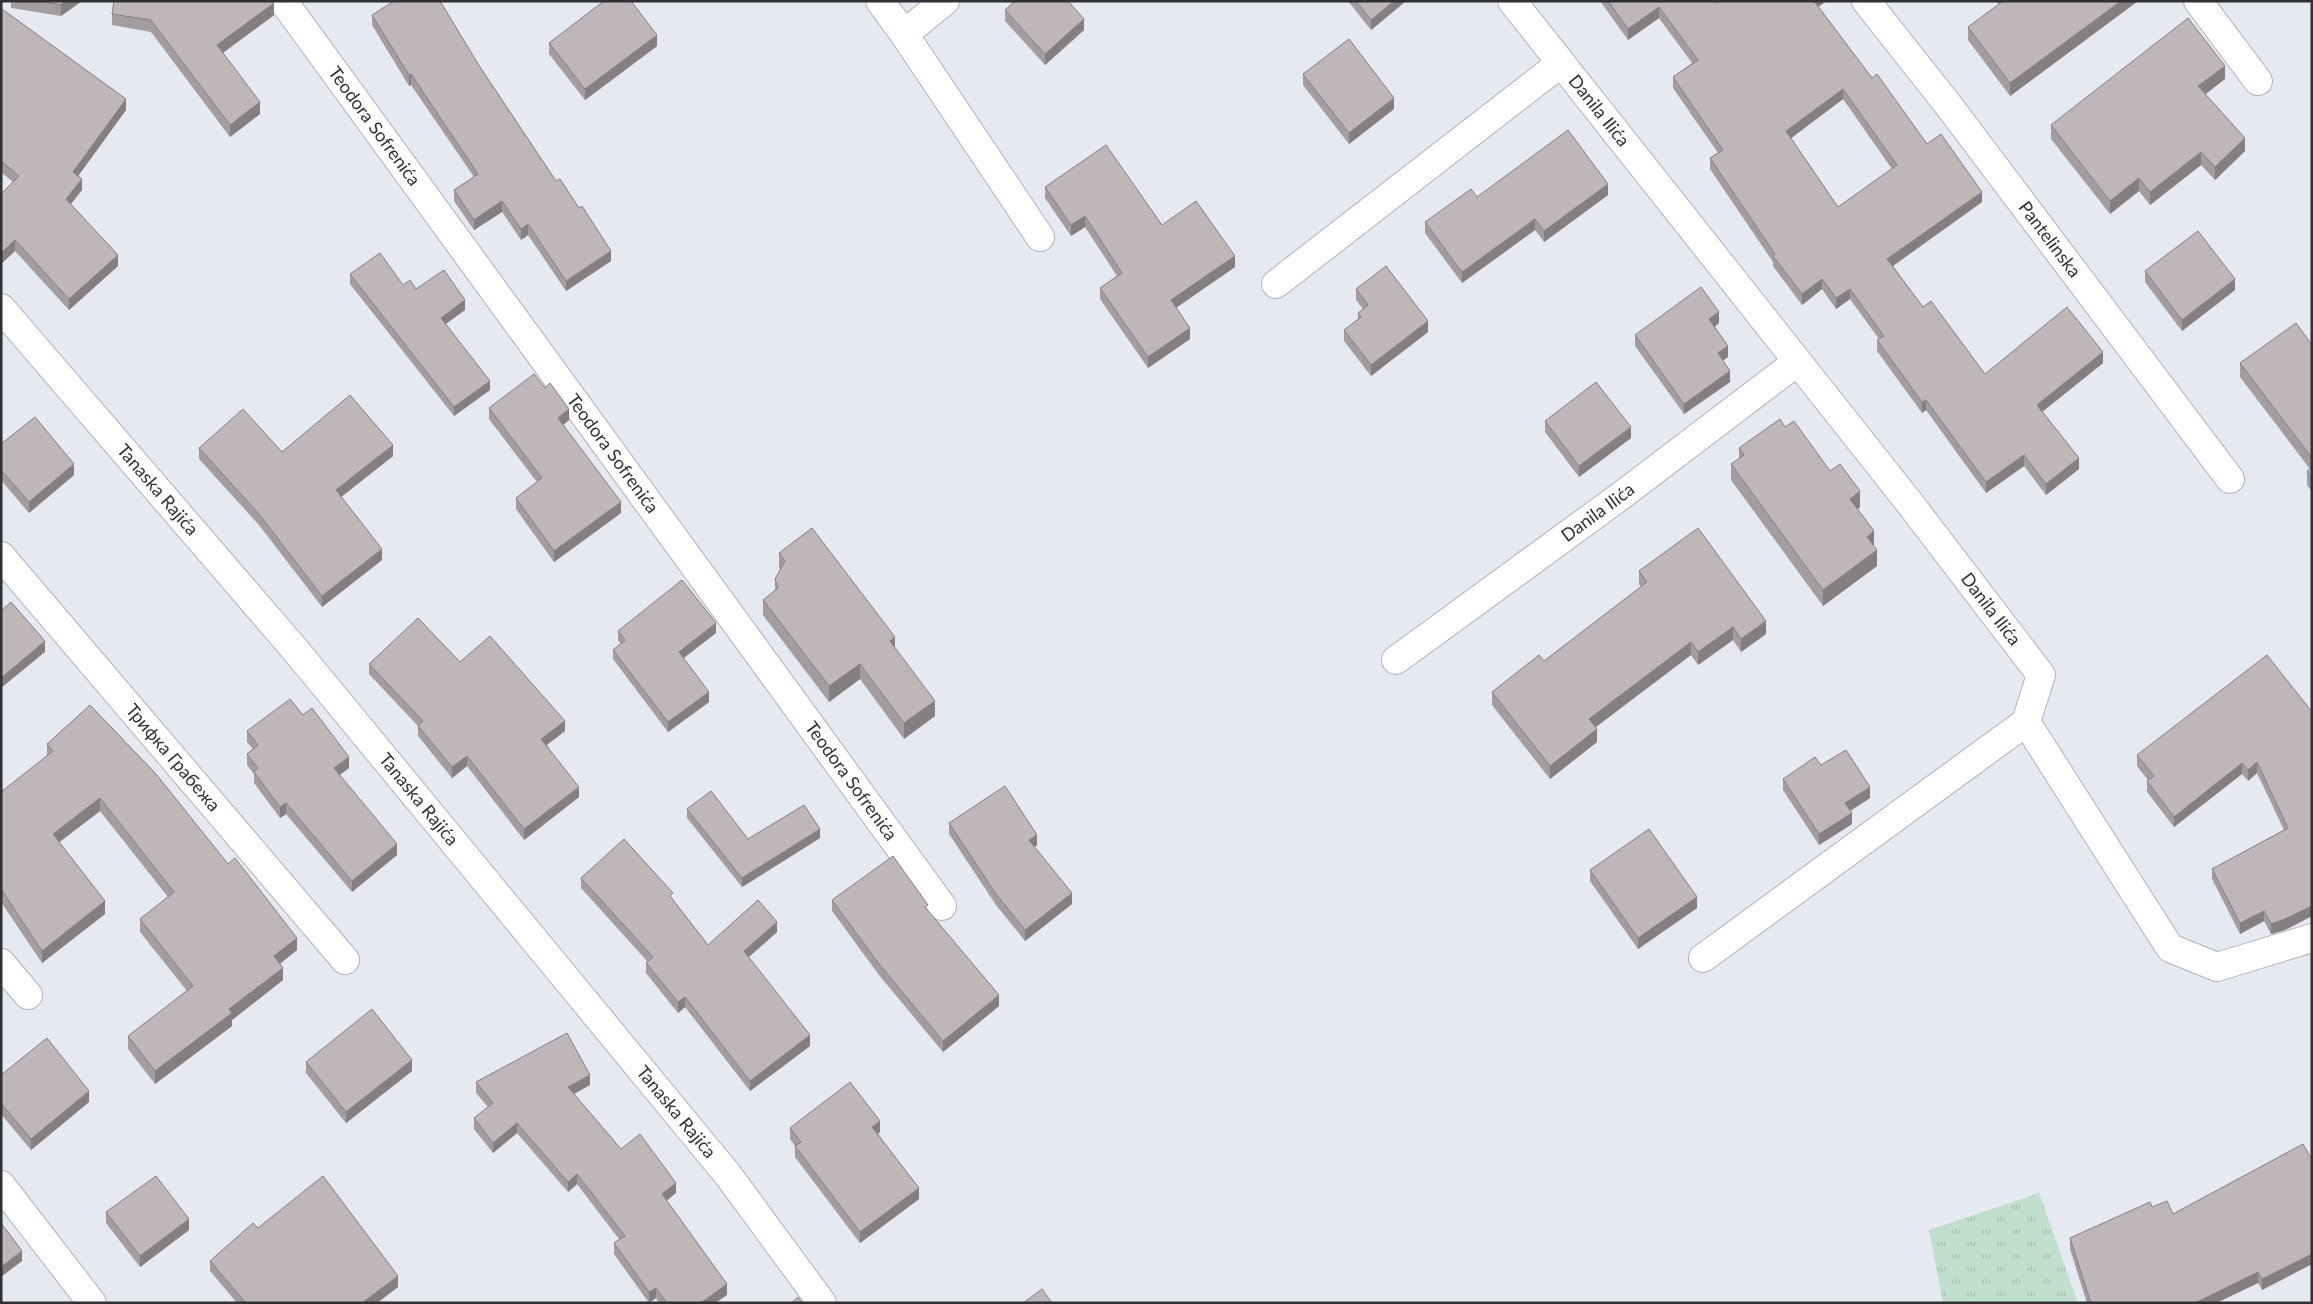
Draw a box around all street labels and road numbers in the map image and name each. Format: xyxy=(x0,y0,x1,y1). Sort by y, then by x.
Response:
street label: Teodora Sofrenića xyxy=(324,62,426,190)
street label: Danila Ilića xyxy=(1564,70,1635,151)
street label: Pantelinska xyxy=(2015,196,2086,281)
street label: Teodora Sofrenića xyxy=(563,389,664,517)
street label: Tanaska Rajića xyxy=(113,439,204,539)
street label: Danila Ilića xyxy=(1556,478,1638,546)
street label: Danila Ilića xyxy=(1957,568,2026,649)
street label: Трифка Грабежа xyxy=(122,699,226,815)
street label: Teodora Sofrenića xyxy=(801,717,903,844)
street label: Tanaska Rajića xyxy=(375,748,464,850)
street label: Tanaska Rajića xyxy=(632,1061,721,1162)

